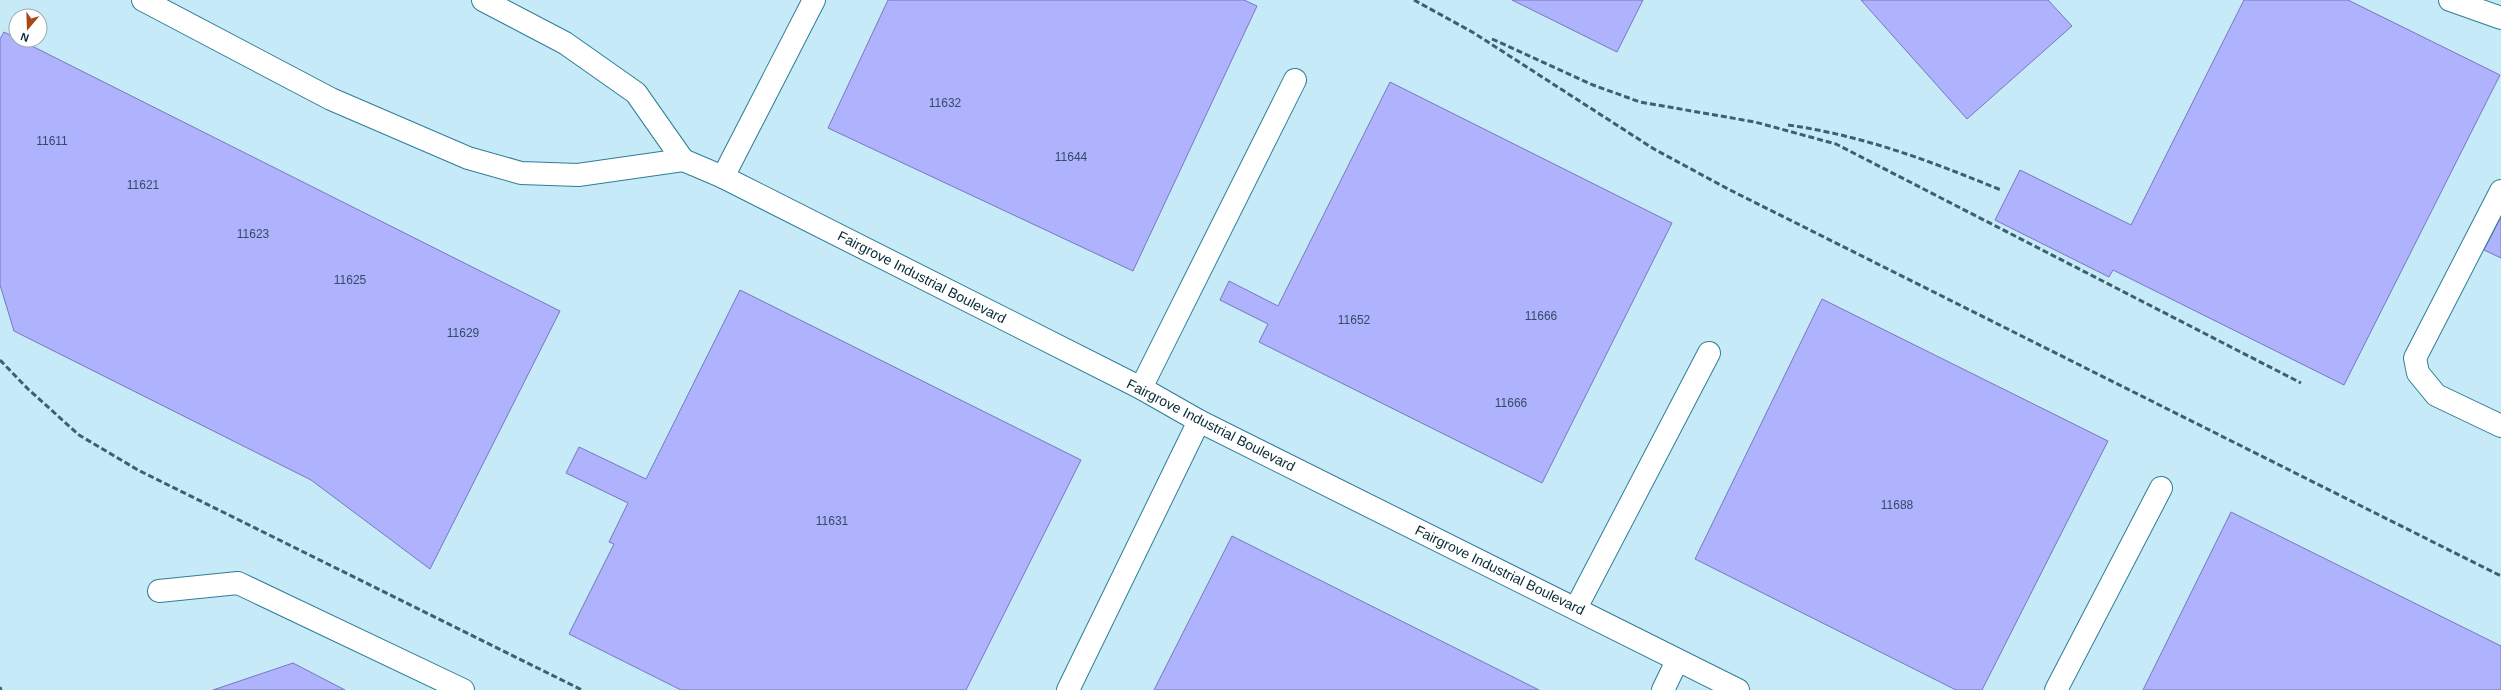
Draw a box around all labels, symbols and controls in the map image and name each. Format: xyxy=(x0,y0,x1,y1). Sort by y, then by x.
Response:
north arrow xyxy=(8,8,48,48)
text: N xyxy=(19,30,30,44)
house number: 11632 xyxy=(929,96,962,110)
house number: 11611 xyxy=(36,134,68,148)
house number: 11644 xyxy=(1055,150,1088,164)
house number: 11621 xyxy=(127,178,160,192)
house number: 11623 xyxy=(237,227,270,241)
street label: Fairgrove Industrial Boulevard xyxy=(835,227,1009,327)
house number: 11625 xyxy=(334,273,367,287)
house number: 11666 xyxy=(1525,309,1558,323)
house number: 11652 xyxy=(1338,313,1371,327)
house number: 11629 xyxy=(447,326,480,340)
street label: Fairgrove Industrial Boulevard xyxy=(1124,375,1298,475)
house number: 11666 xyxy=(1495,396,1528,410)
house number: 11688 xyxy=(1881,498,1914,512)
house number: 11631 xyxy=(816,514,849,528)
street label: Fairgrove Industrial Boulevard xyxy=(1413,522,1587,618)

